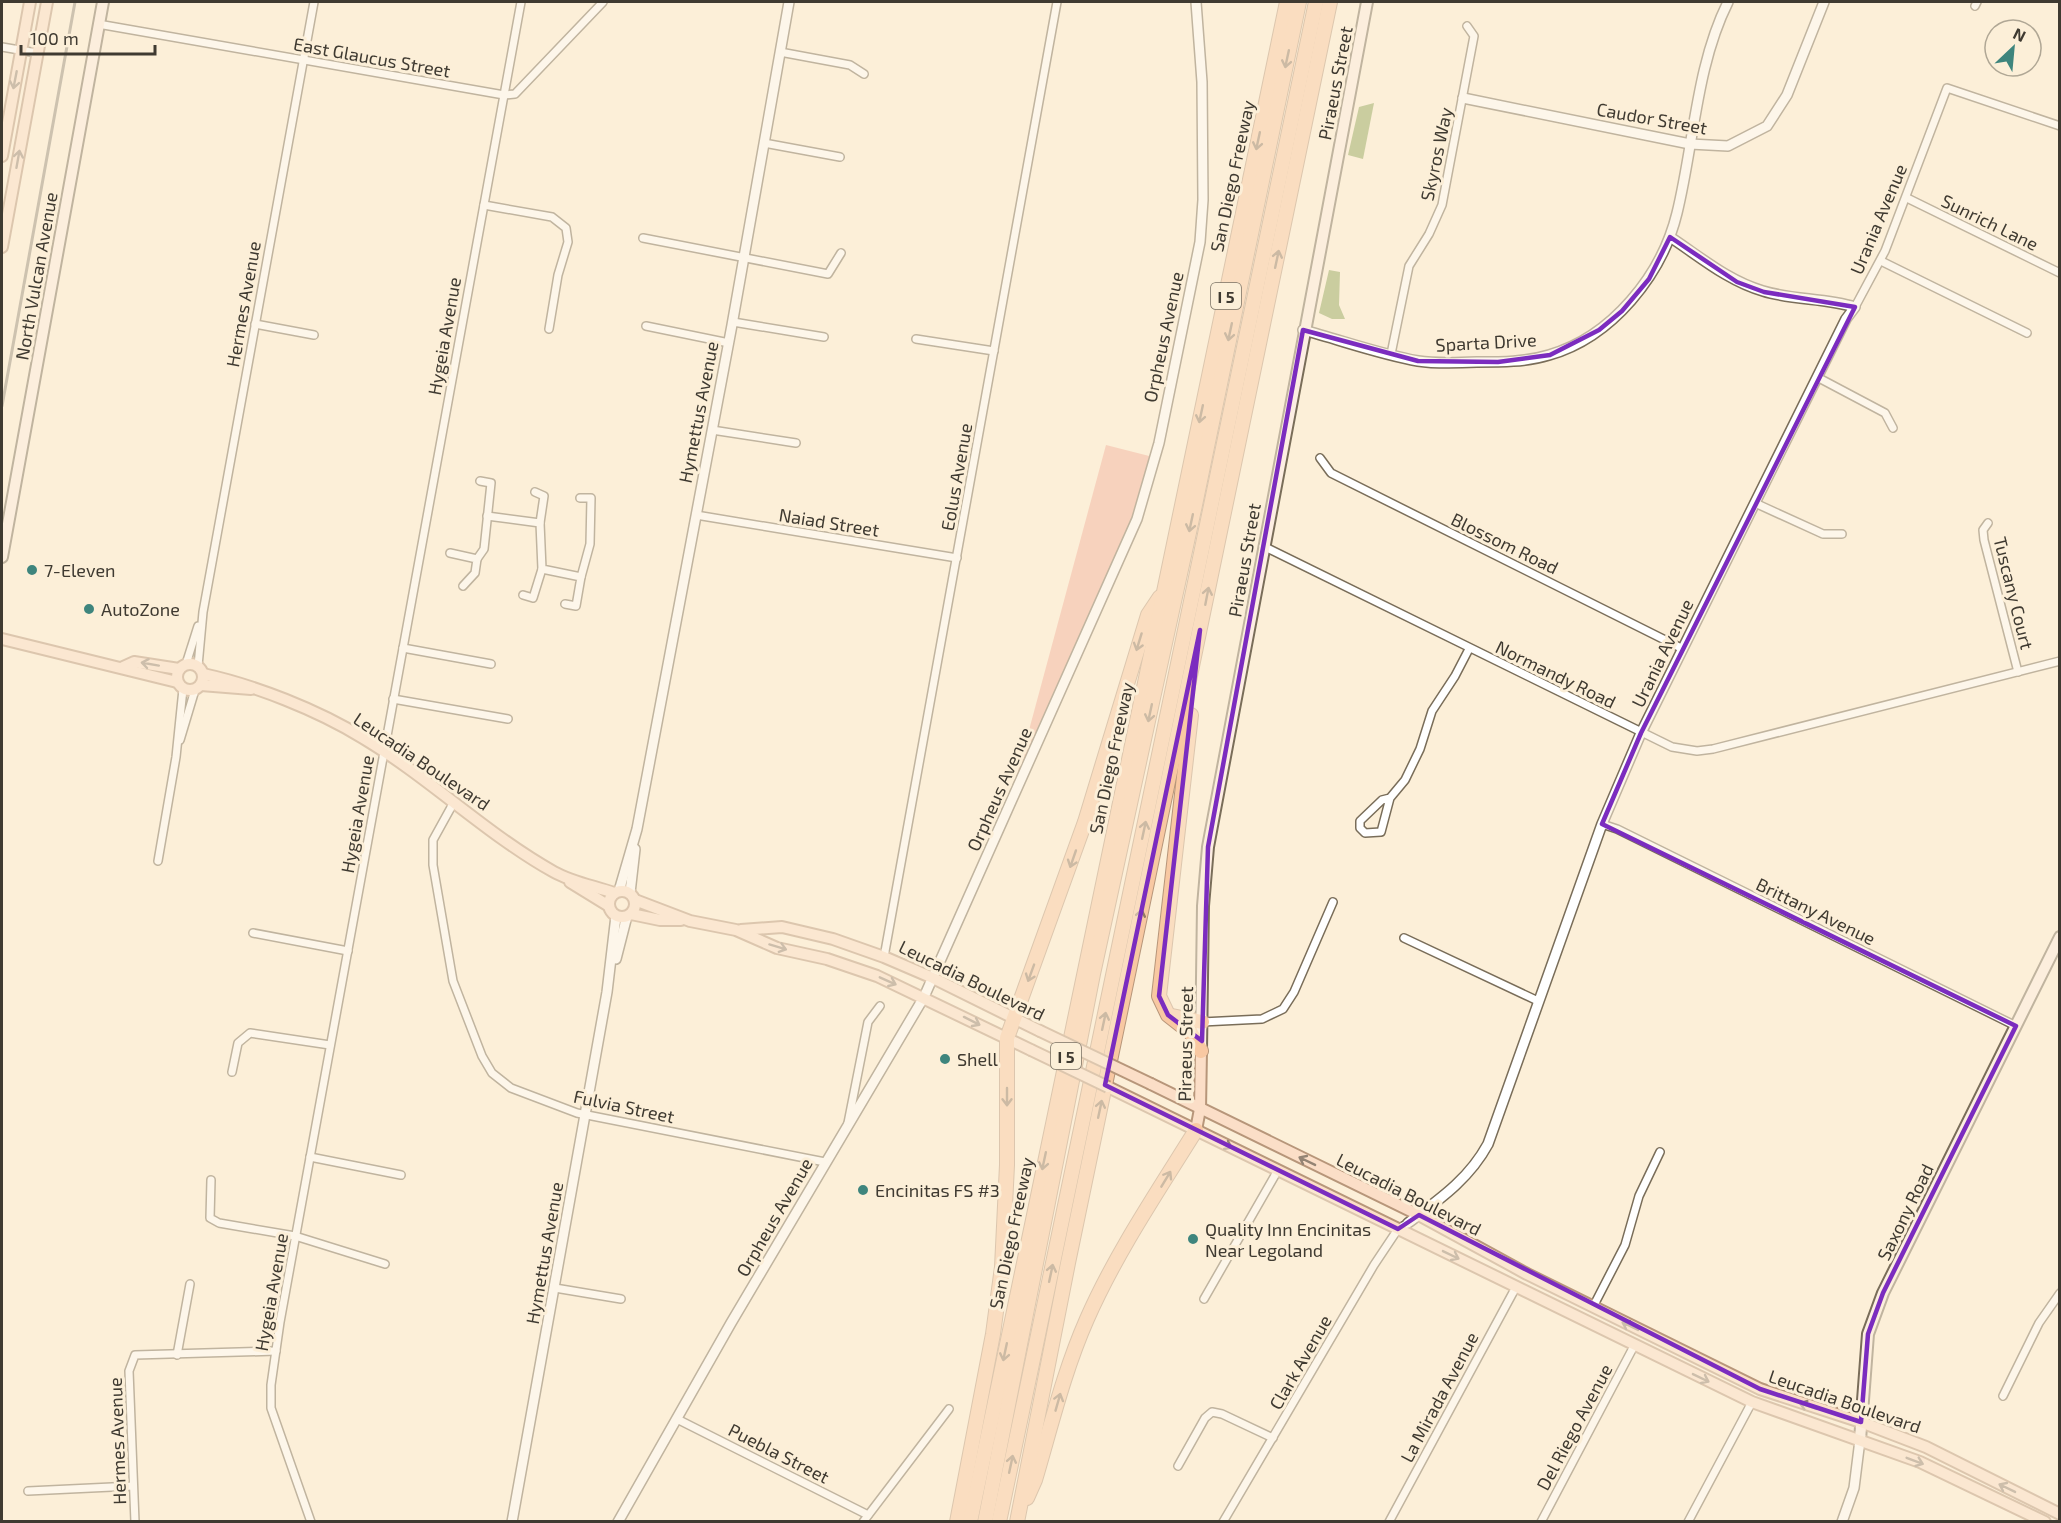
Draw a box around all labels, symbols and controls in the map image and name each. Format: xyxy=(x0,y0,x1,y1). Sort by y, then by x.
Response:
scale bar xyxy=(21,18,154,56)
north arrow xyxy=(1983,18,2043,78)
text: N xyxy=(2010,23,2029,45)
street label: Piraeus Street xyxy=(1313,24,1357,142)
text: 100 m xyxy=(30,27,79,49)
street label: East Glaucus Street xyxy=(292,32,452,82)
one-way arrow xyxy=(1281,48,1292,68)
one-way arrow xyxy=(9,69,20,89)
street label: Caudor Street xyxy=(1595,97,1709,139)
street label: San Diego Freeway xyxy=(1205,98,1259,254)
street label: Skyros Way xyxy=(1415,105,1457,203)
one-way arrow xyxy=(1252,131,1263,150)
one-way arrow xyxy=(12,150,23,170)
street label: Urania Avenue xyxy=(1845,160,1911,278)
street label: Sunrich Lane xyxy=(1938,189,2042,255)
street label: North Vulcan Avenue xyxy=(10,190,62,362)
street label: Hermes Avenue xyxy=(221,239,265,369)
one-way arrow xyxy=(1271,250,1283,269)
street label: Orpheus Avenue xyxy=(1138,270,1188,404)
street label: Hygeia Avenue xyxy=(423,275,465,397)
road number: I 5 xyxy=(1211,283,1241,309)
one-way arrow xyxy=(1224,322,1235,341)
street label: Sparta Drive xyxy=(1435,328,1537,356)
street label: Hymettus Avenue xyxy=(673,339,723,485)
one-way arrow xyxy=(1195,404,1206,423)
street label: Eolus Avenue xyxy=(936,421,976,533)
street label: Piraeus Street xyxy=(1223,501,1265,619)
street label: Naiad Street xyxy=(777,503,881,541)
street label: Blossom Road xyxy=(1448,508,1562,578)
one-way arrow xyxy=(1185,513,1197,532)
street label: Tuscany Court xyxy=(1989,534,2039,652)
place label: 7-Eleven xyxy=(44,559,116,581)
marker: 7-Eleven xyxy=(25,563,39,577)
one-way arrow xyxy=(1201,587,1213,606)
street label: Urania Avenue xyxy=(1626,595,1698,711)
place label: AutoZone xyxy=(101,598,180,620)
marker: AutoZone xyxy=(82,602,96,616)
one-way arrow xyxy=(1133,632,1144,651)
street label: Normandy Road xyxy=(1492,635,1620,713)
one-way arrow xyxy=(141,659,161,670)
street label: San Diego Freeway xyxy=(1084,680,1138,836)
one-way arrow xyxy=(1144,703,1155,723)
street label: Leucadia Boulevard xyxy=(350,707,494,815)
street label: Orpheus Avenue xyxy=(962,724,1036,854)
street label: Hygeia Avenue xyxy=(336,753,378,875)
one-way arrow xyxy=(1138,821,1150,840)
one-way arrow xyxy=(1066,849,1077,868)
street label: Brittany Avenue xyxy=(1753,873,1879,949)
one-way arrow xyxy=(1135,909,1146,928)
street label: Leucadia Boulevard xyxy=(895,935,1049,1025)
one-way arrow xyxy=(768,942,787,953)
one-way arrow xyxy=(1025,963,1036,981)
one-way arrow xyxy=(878,976,897,987)
street label: Piraeus Street xyxy=(1173,986,1197,1102)
one-way arrow xyxy=(1099,1012,1110,1031)
one-way arrow xyxy=(962,1016,980,1027)
road number: I 5 xyxy=(1051,1043,1081,1069)
place label: Shell xyxy=(957,1048,999,1070)
marker: Shell xyxy=(938,1052,952,1066)
street label: Fulvia Street xyxy=(572,1085,677,1127)
one-way arrow xyxy=(1001,1086,1013,1106)
one-way arrow xyxy=(1095,1100,1106,1119)
one-way arrow xyxy=(1215,1138,1233,1150)
street label: Leucadia Boulevard xyxy=(1333,1148,1485,1240)
one-way arrow xyxy=(1038,1151,1049,1170)
street label: Orpheus Avenue xyxy=(731,1154,817,1280)
one-way arrow xyxy=(1299,1154,1317,1166)
street label: San Diego Freeway xyxy=(984,1155,1038,1311)
street label: Saxony Road xyxy=(1872,1160,1938,1264)
one-way arrow xyxy=(1160,1171,1172,1188)
place label: Encinitas FS #3 xyxy=(875,1179,1000,1201)
street label: Hymettus Avenue xyxy=(521,1180,567,1326)
marker: Encinitas FS #3 xyxy=(856,1183,870,1197)
place label: Quality Inn Encinitas Near Legoland xyxy=(1205,1218,1371,1261)
street label: Hygeia Avenue xyxy=(250,1231,292,1353)
marker: Quality Inn Encinitas Near Legoland xyxy=(1186,1232,1200,1246)
one-way arrow xyxy=(1441,1249,1459,1261)
one-way arrow xyxy=(1046,1264,1057,1284)
street label: Clark Avenue xyxy=(1264,1311,1336,1413)
one-way arrow xyxy=(1622,1319,1640,1331)
street label: La Mirada Avenue xyxy=(1395,1328,1483,1466)
one-way arrow xyxy=(999,1342,1010,1361)
street label: Del Riego Avenue xyxy=(1531,1360,1617,1494)
street label: Leucadia Boulevard xyxy=(1766,1365,1924,1437)
one-way arrow xyxy=(1691,1372,1709,1384)
street label: Hermes Avenue xyxy=(104,1377,130,1505)
one-way arrow xyxy=(1053,1393,1064,1412)
one-way arrow xyxy=(1799,1399,1818,1410)
street label: Puebla Street xyxy=(725,1418,833,1488)
one-way arrow xyxy=(1006,1455,1017,1475)
one-way arrow xyxy=(1905,1456,1924,1467)
one-way arrow xyxy=(1999,1481,2017,1493)

